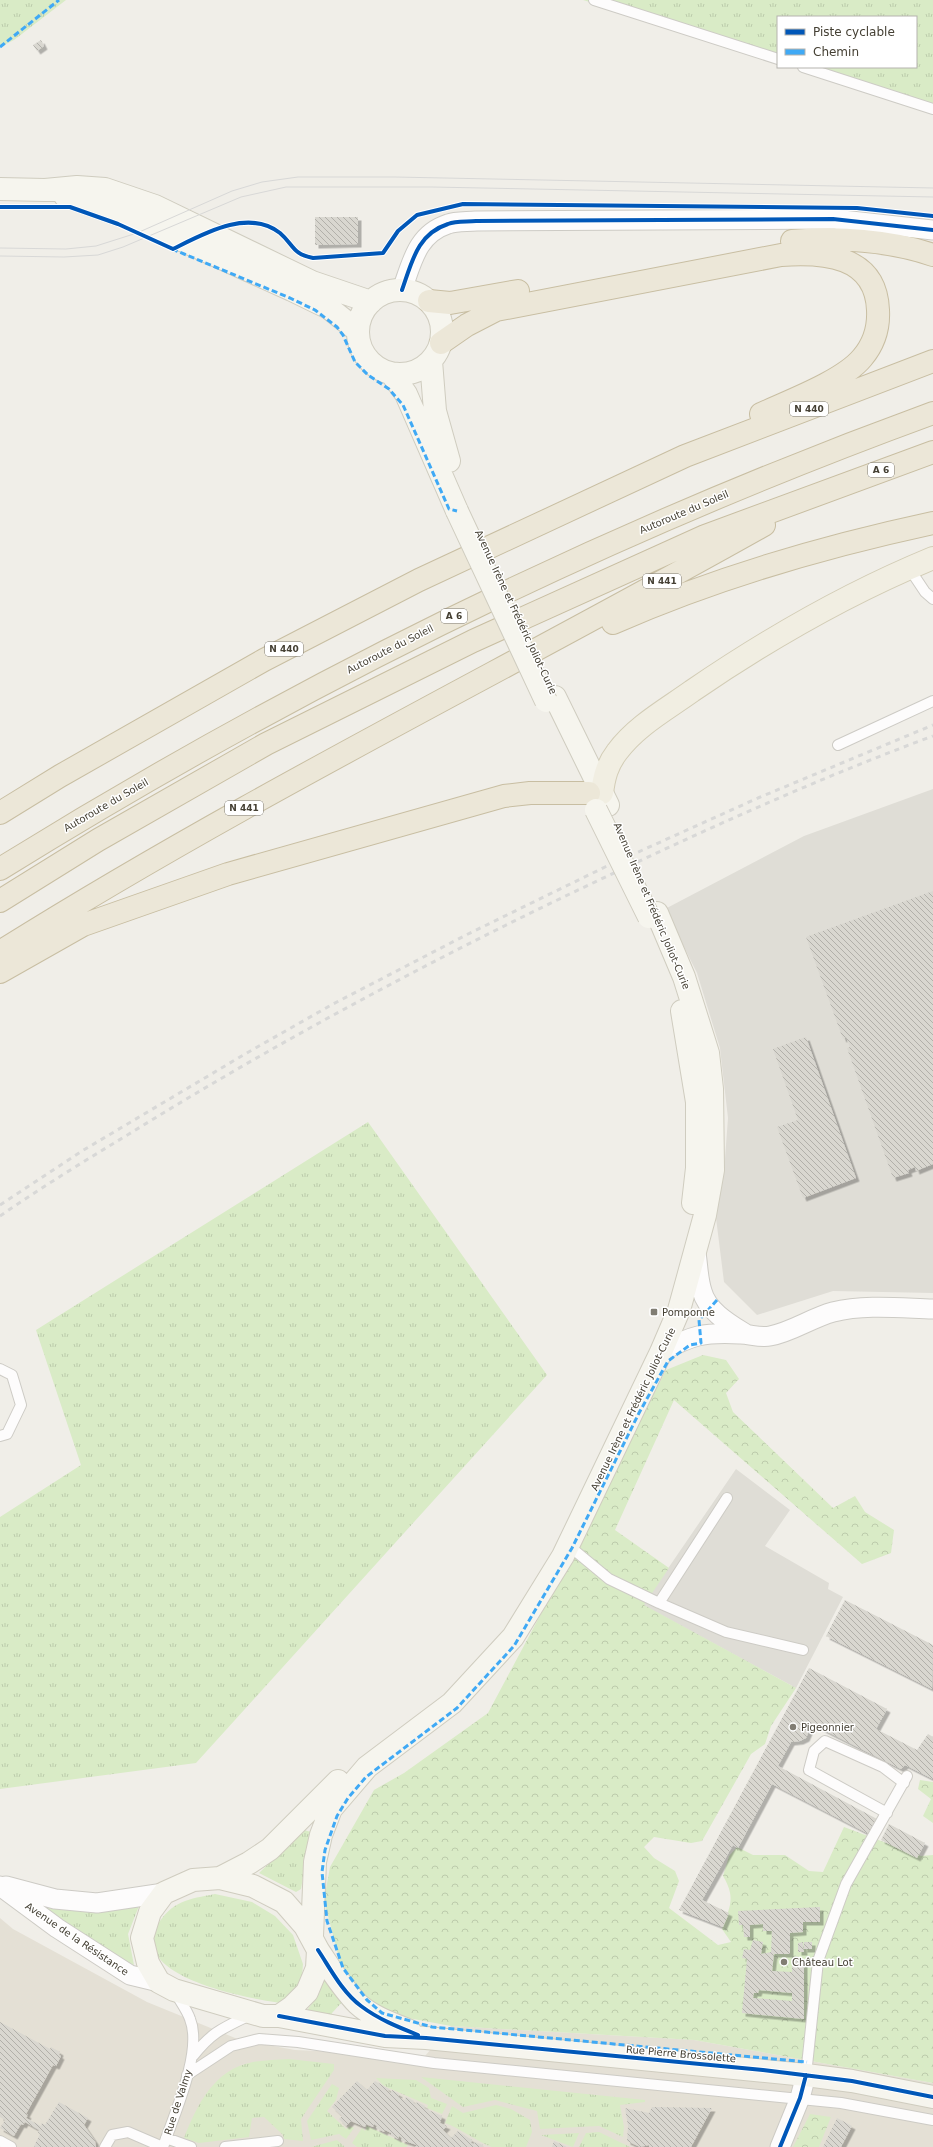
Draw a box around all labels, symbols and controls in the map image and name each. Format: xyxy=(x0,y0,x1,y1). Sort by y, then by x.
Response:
legend xyxy=(777,16,917,68)
text: Piste cyclable xyxy=(813,25,895,39)
text: Chemin xyxy=(813,45,859,59)
road number: N 440 xyxy=(790,402,828,416)
road number: A 6 xyxy=(868,463,894,477)
street label: Autoroute du Soleil xyxy=(638,488,730,536)
street label: Avenue Irène et Frédéric Joliot-Curie xyxy=(473,528,559,696)
road number: N 441 xyxy=(643,574,681,588)
road number: A 6 xyxy=(441,609,467,623)
street label: Autoroute du Soleil xyxy=(345,622,435,676)
road number: N 440 xyxy=(265,642,303,656)
street label: Autoroute du Soleil xyxy=(62,776,150,834)
road number: N 441 xyxy=(225,801,263,815)
street label: Avenue Irène et Frédéric Joliot-Curie xyxy=(612,821,692,991)
marker: Pomponne xyxy=(649,1307,659,1317)
place label: Pomponne xyxy=(662,1307,715,1318)
street label: Avenue Irène et Frédéric Joliot-Curie xyxy=(589,1326,677,1492)
marker: Pigeonnier xyxy=(788,1722,798,1732)
place label: Pigeonnier xyxy=(801,1722,855,1733)
street label: Avenue de la Résistance xyxy=(23,1900,131,1978)
marker: Château Lot xyxy=(779,1957,789,1967)
place label: Château Lot xyxy=(792,1957,853,1968)
street label: Rue Pierre Brossolette xyxy=(626,2044,736,2064)
street label: Rue de Valmy xyxy=(162,2068,194,2136)

